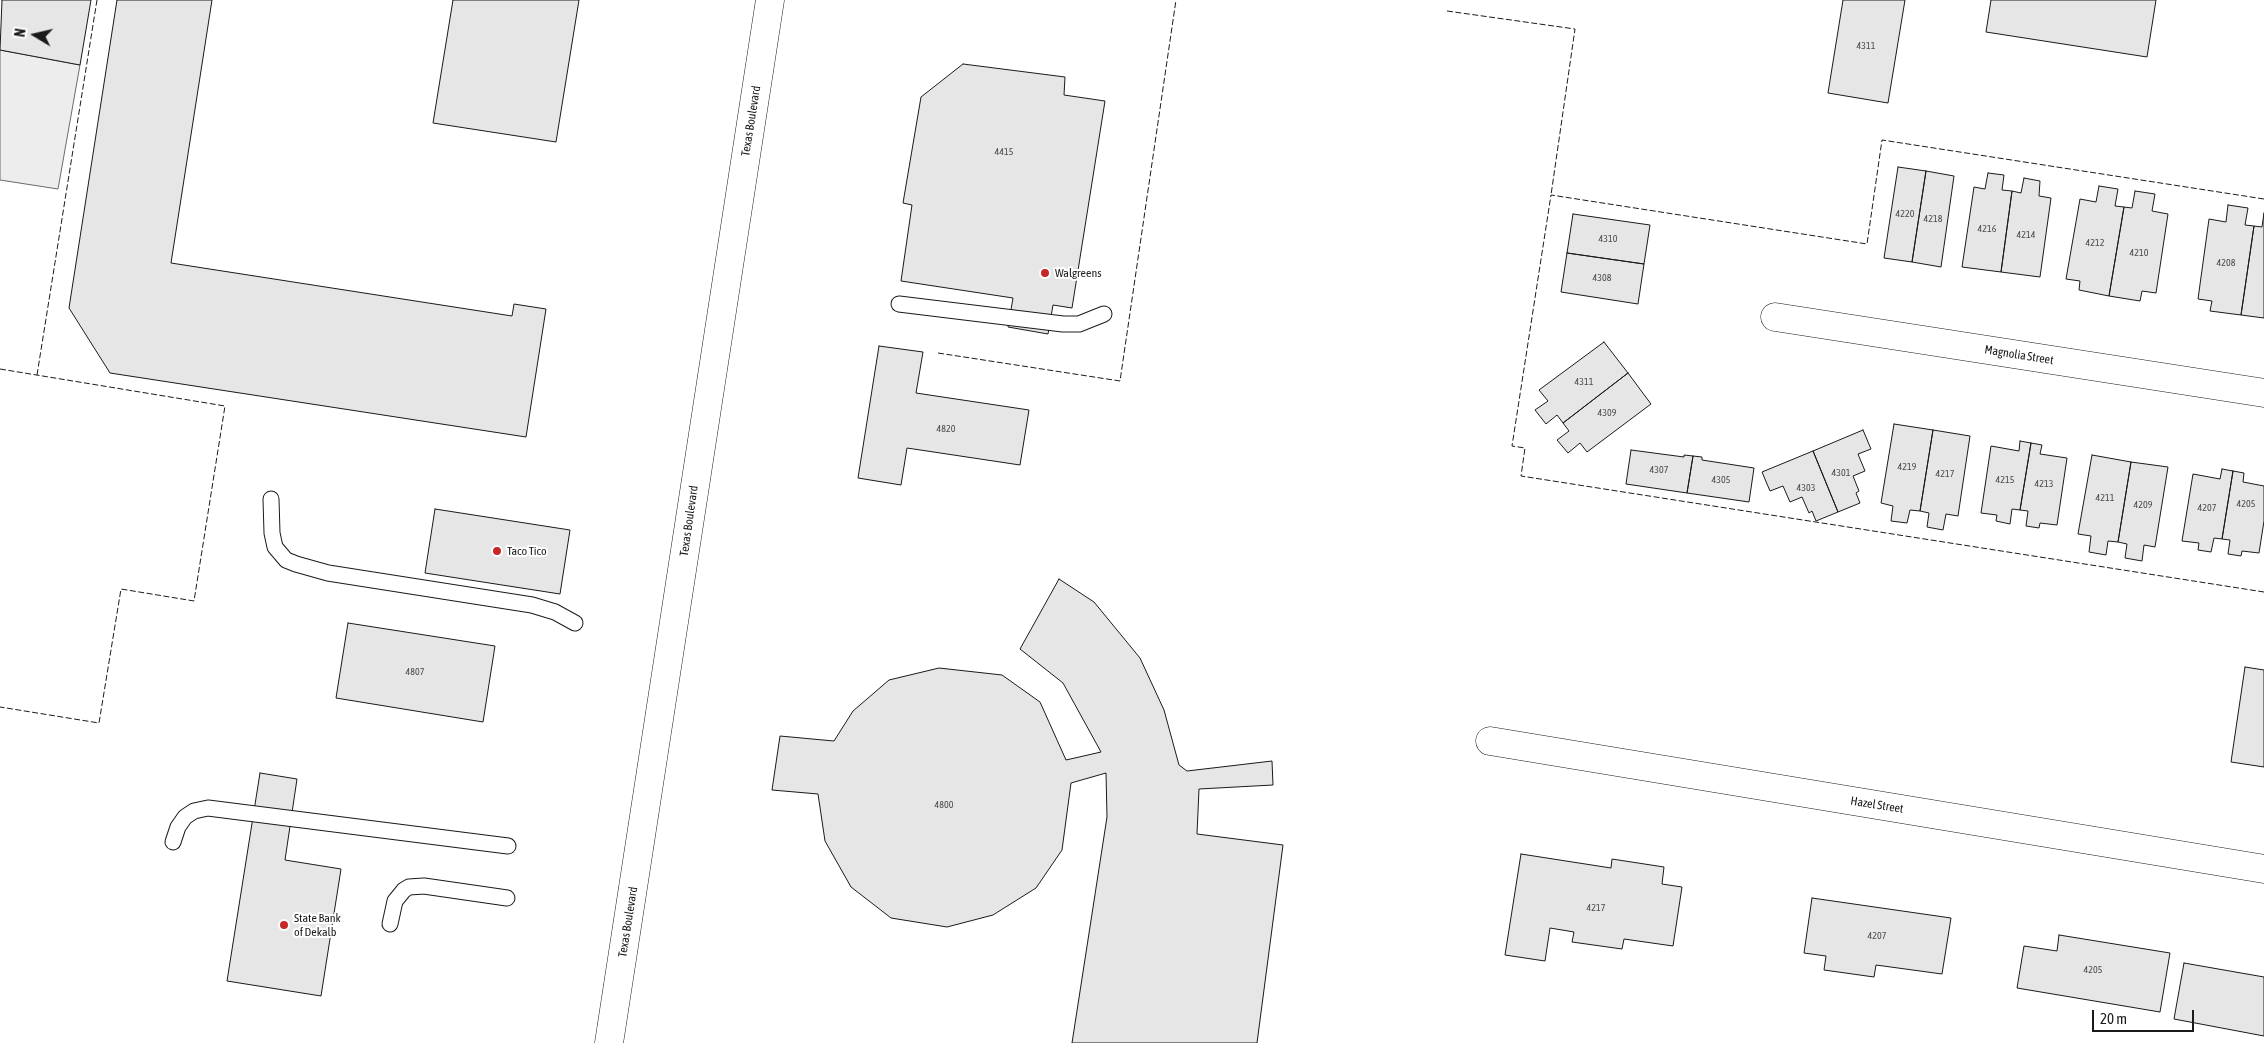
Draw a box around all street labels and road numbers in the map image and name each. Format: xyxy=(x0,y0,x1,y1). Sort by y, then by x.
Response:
street label: Texas Boulevard xyxy=(738,85,764,157)
street label: Magnolia Street xyxy=(1983,342,2055,368)
street label: Texas Boulevard xyxy=(677,485,701,557)
street label: Hazel Street xyxy=(1850,794,1904,816)
street label: Texas Boulevard xyxy=(615,886,641,958)

